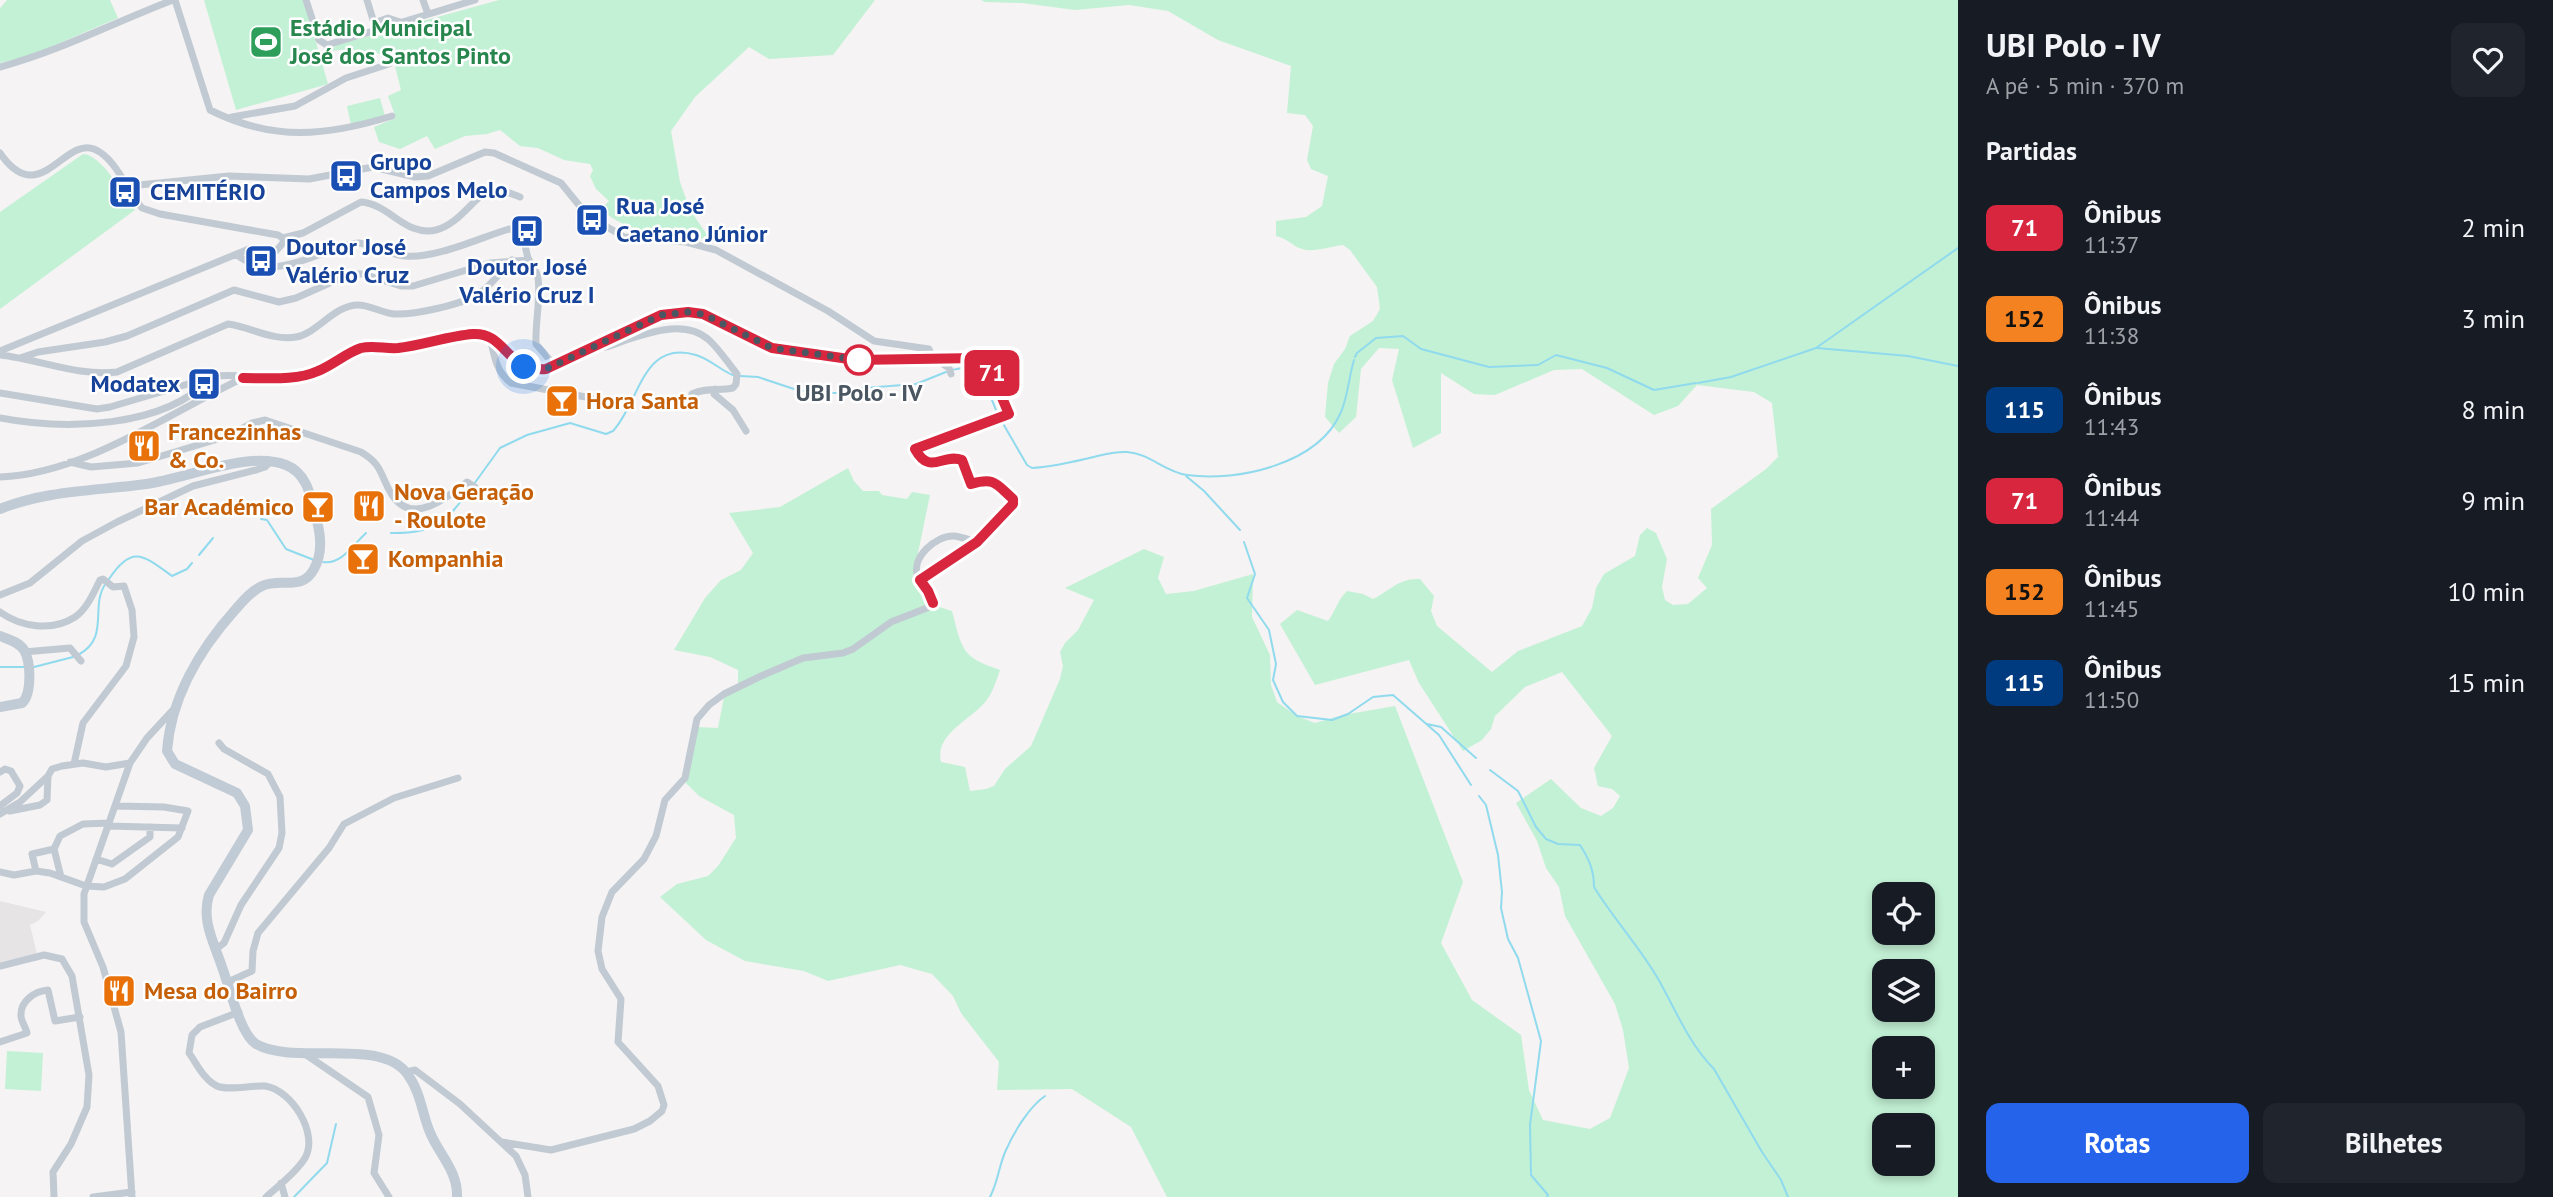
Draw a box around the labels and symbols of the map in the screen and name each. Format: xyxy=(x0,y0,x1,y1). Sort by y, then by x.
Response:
place label: Estádio Municipal José dos Santos Pinto xyxy=(289,12,511,71)
sports icon: Estádio Municipal José dos Santos Pinto xyxy=(247,23,285,61)
place label: Grupo Campos Melo xyxy=(370,146,508,205)
bus stop icon: Grupo Campos Melo xyxy=(327,157,365,195)
bus stop icon: CEMITÉRIO xyxy=(106,173,144,211)
place label: CEMITÉRIO xyxy=(150,176,266,207)
place label: Rua José Caetano Júnior xyxy=(616,190,768,249)
bus stop icon: Rua José Caetano Júnior xyxy=(573,201,611,239)
bus stop icon: Doutor José Valério Cruz I xyxy=(508,212,546,250)
place label: Doutor José Valério Cruz xyxy=(285,231,409,290)
bus stop icon: Doutor José Valério Cruz xyxy=(242,242,280,280)
place label: Doutor José Valério Cruz I xyxy=(458,251,595,310)
marker: UBI Polo - IV xyxy=(844,345,874,375)
your location xyxy=(506,349,541,384)
line badge: 71 xyxy=(960,350,1024,396)
bus stop icon: Modatex xyxy=(185,365,223,403)
place label: Modatex xyxy=(91,368,180,399)
place label: UBI Polo - IV xyxy=(796,377,923,408)
bar icon: Hora Santa xyxy=(543,382,581,420)
place label: Hora Santa xyxy=(586,385,699,416)
place label: Francezinhas & Co. xyxy=(168,416,301,475)
restaurant icon: Francezinhas & Co. xyxy=(125,427,163,465)
place label: Nova Geração - Roulote xyxy=(394,476,534,535)
restaurant icon: Nova Geração - Roulote xyxy=(350,487,388,525)
bar icon: Bar Académico xyxy=(299,488,337,526)
place label: Bar Académico xyxy=(144,491,294,522)
bar icon: Kompanhia xyxy=(344,540,382,578)
place label: Kompanhia xyxy=(388,543,503,574)
restaurant icon: Mesa do Bairro xyxy=(100,972,138,1010)
place label: Mesa do Bairro xyxy=(144,975,298,1006)

